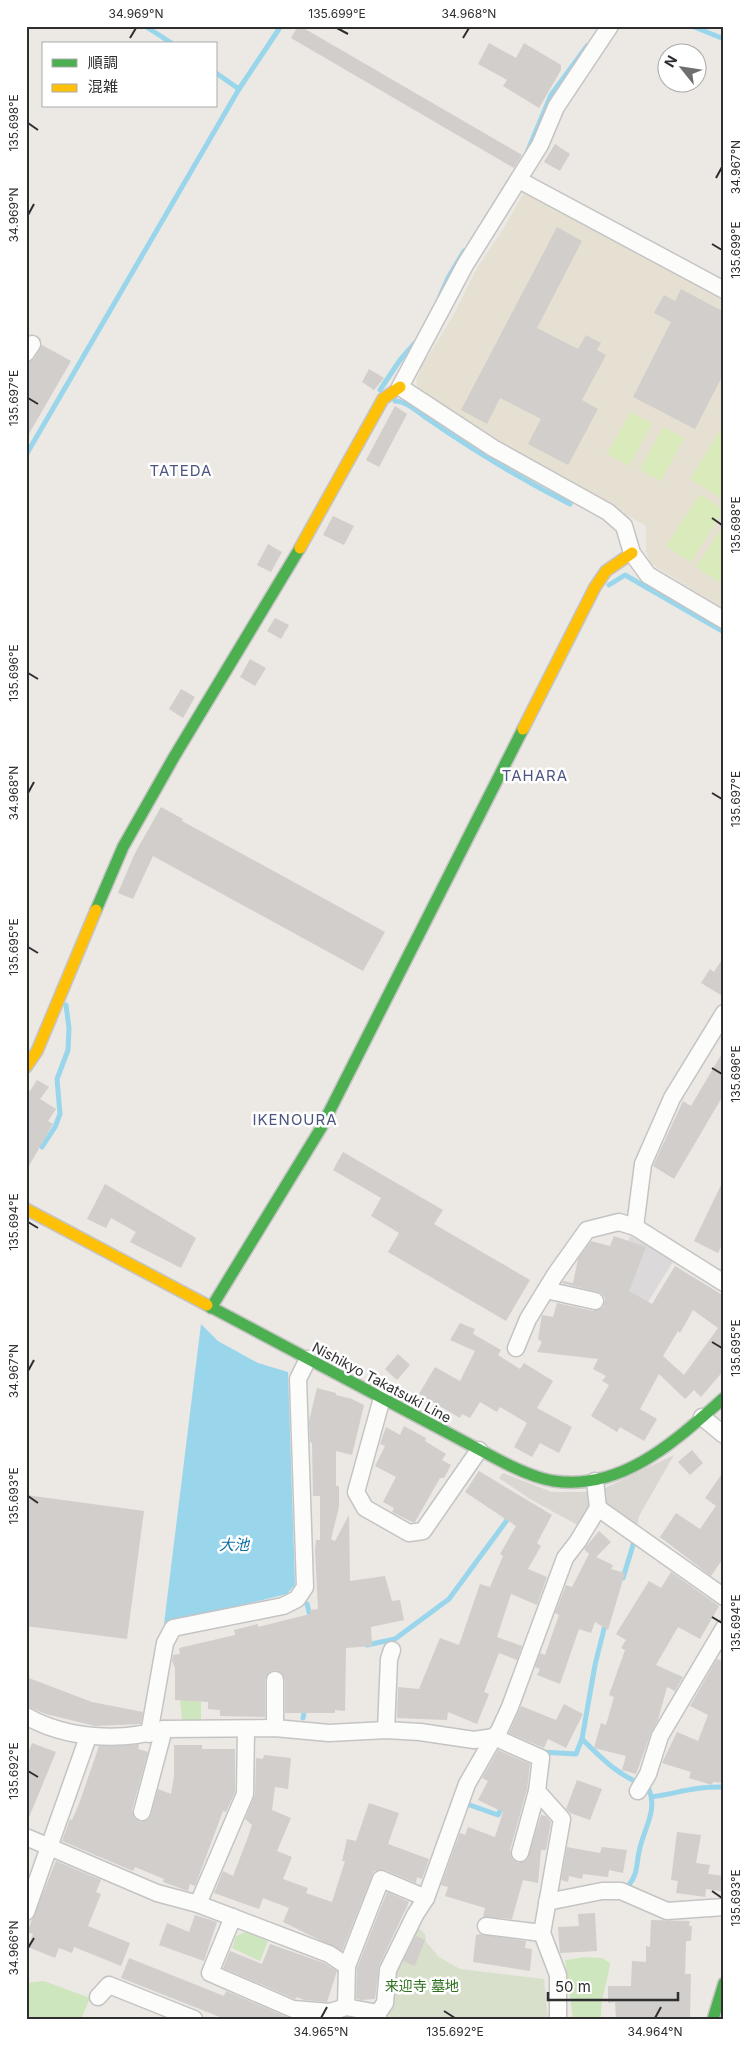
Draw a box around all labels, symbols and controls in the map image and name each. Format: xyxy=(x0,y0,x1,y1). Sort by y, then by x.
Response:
text: 34.969°N xyxy=(109,6,163,21)
text: 135.699°E xyxy=(308,6,366,21)
text: 34.968°N xyxy=(442,6,496,21)
legend xyxy=(42,42,218,108)
north arrow xyxy=(658,42,708,92)
text: N xyxy=(660,52,680,70)
text: 順調 xyxy=(88,53,118,72)
text: 混雑 xyxy=(88,77,118,96)
text: 135.698°E xyxy=(6,94,21,152)
text: 34.967°N xyxy=(728,140,743,194)
text: 34.969°N xyxy=(6,188,21,242)
text: 135.699°E xyxy=(728,221,743,279)
text: 135.697°E xyxy=(6,370,21,426)
district label: TATEDA xyxy=(150,461,212,480)
text: 135.698°E xyxy=(728,496,743,554)
text: 135.696°E xyxy=(6,644,21,702)
text: 34.968°N xyxy=(6,766,21,820)
district label: TAHARA xyxy=(502,766,568,785)
text: 135.697°E xyxy=(728,771,743,827)
text: 135.695°E xyxy=(6,918,21,976)
text: 135.696°E xyxy=(728,1045,743,1103)
district label: IKENOURA xyxy=(252,1110,338,1129)
text: 135.694°E xyxy=(6,1193,21,1251)
text: 135.695°E xyxy=(728,1319,743,1377)
street label: Nishikyo Takatsuki Line xyxy=(310,1338,454,1426)
text: 34.967°N xyxy=(6,1344,21,1398)
text: 135.693°E xyxy=(6,1467,21,1525)
water label: 大池 xyxy=(219,1535,251,1554)
text: 135.694°E xyxy=(728,1594,743,1652)
text: 135.692°E xyxy=(6,1742,21,1800)
text: 135.693°E xyxy=(728,1869,743,1927)
text: 34.966°N xyxy=(6,1921,21,1975)
scale bar xyxy=(548,1970,678,2002)
park label: 来迎寺 墓地 xyxy=(385,1977,459,1994)
text: 50 m xyxy=(555,1977,591,1996)
text: 34.965°N xyxy=(294,2024,348,2039)
text: 135.692°E xyxy=(426,2024,484,2039)
text: 34.964°N xyxy=(627,2024,683,2039)

